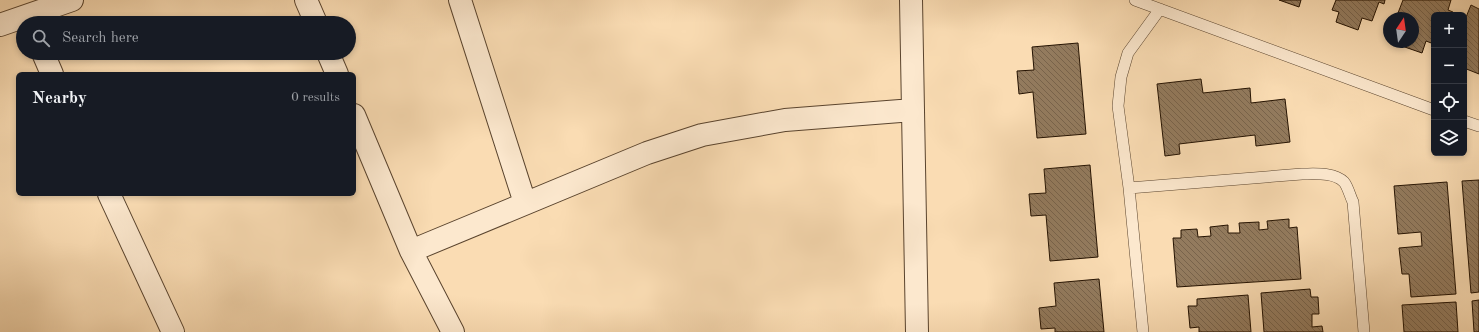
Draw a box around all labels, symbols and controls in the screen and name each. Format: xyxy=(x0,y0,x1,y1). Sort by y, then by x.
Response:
north arrow xyxy=(1383,12,1419,48)
map controls xyxy=(1431,12,1467,156)
button: + xyxy=(1431,12,1467,48)
search box xyxy=(16,16,356,60)
icon: search xyxy=(30,27,52,49)
text: Search here xyxy=(62,31,139,46)
button: − xyxy=(1431,48,1467,84)
button: locate xyxy=(1431,84,1467,120)
text: Nearby xyxy=(32,90,87,107)
text: 0 results xyxy=(291,91,340,104)
button: layers xyxy=(1431,120,1467,156)

